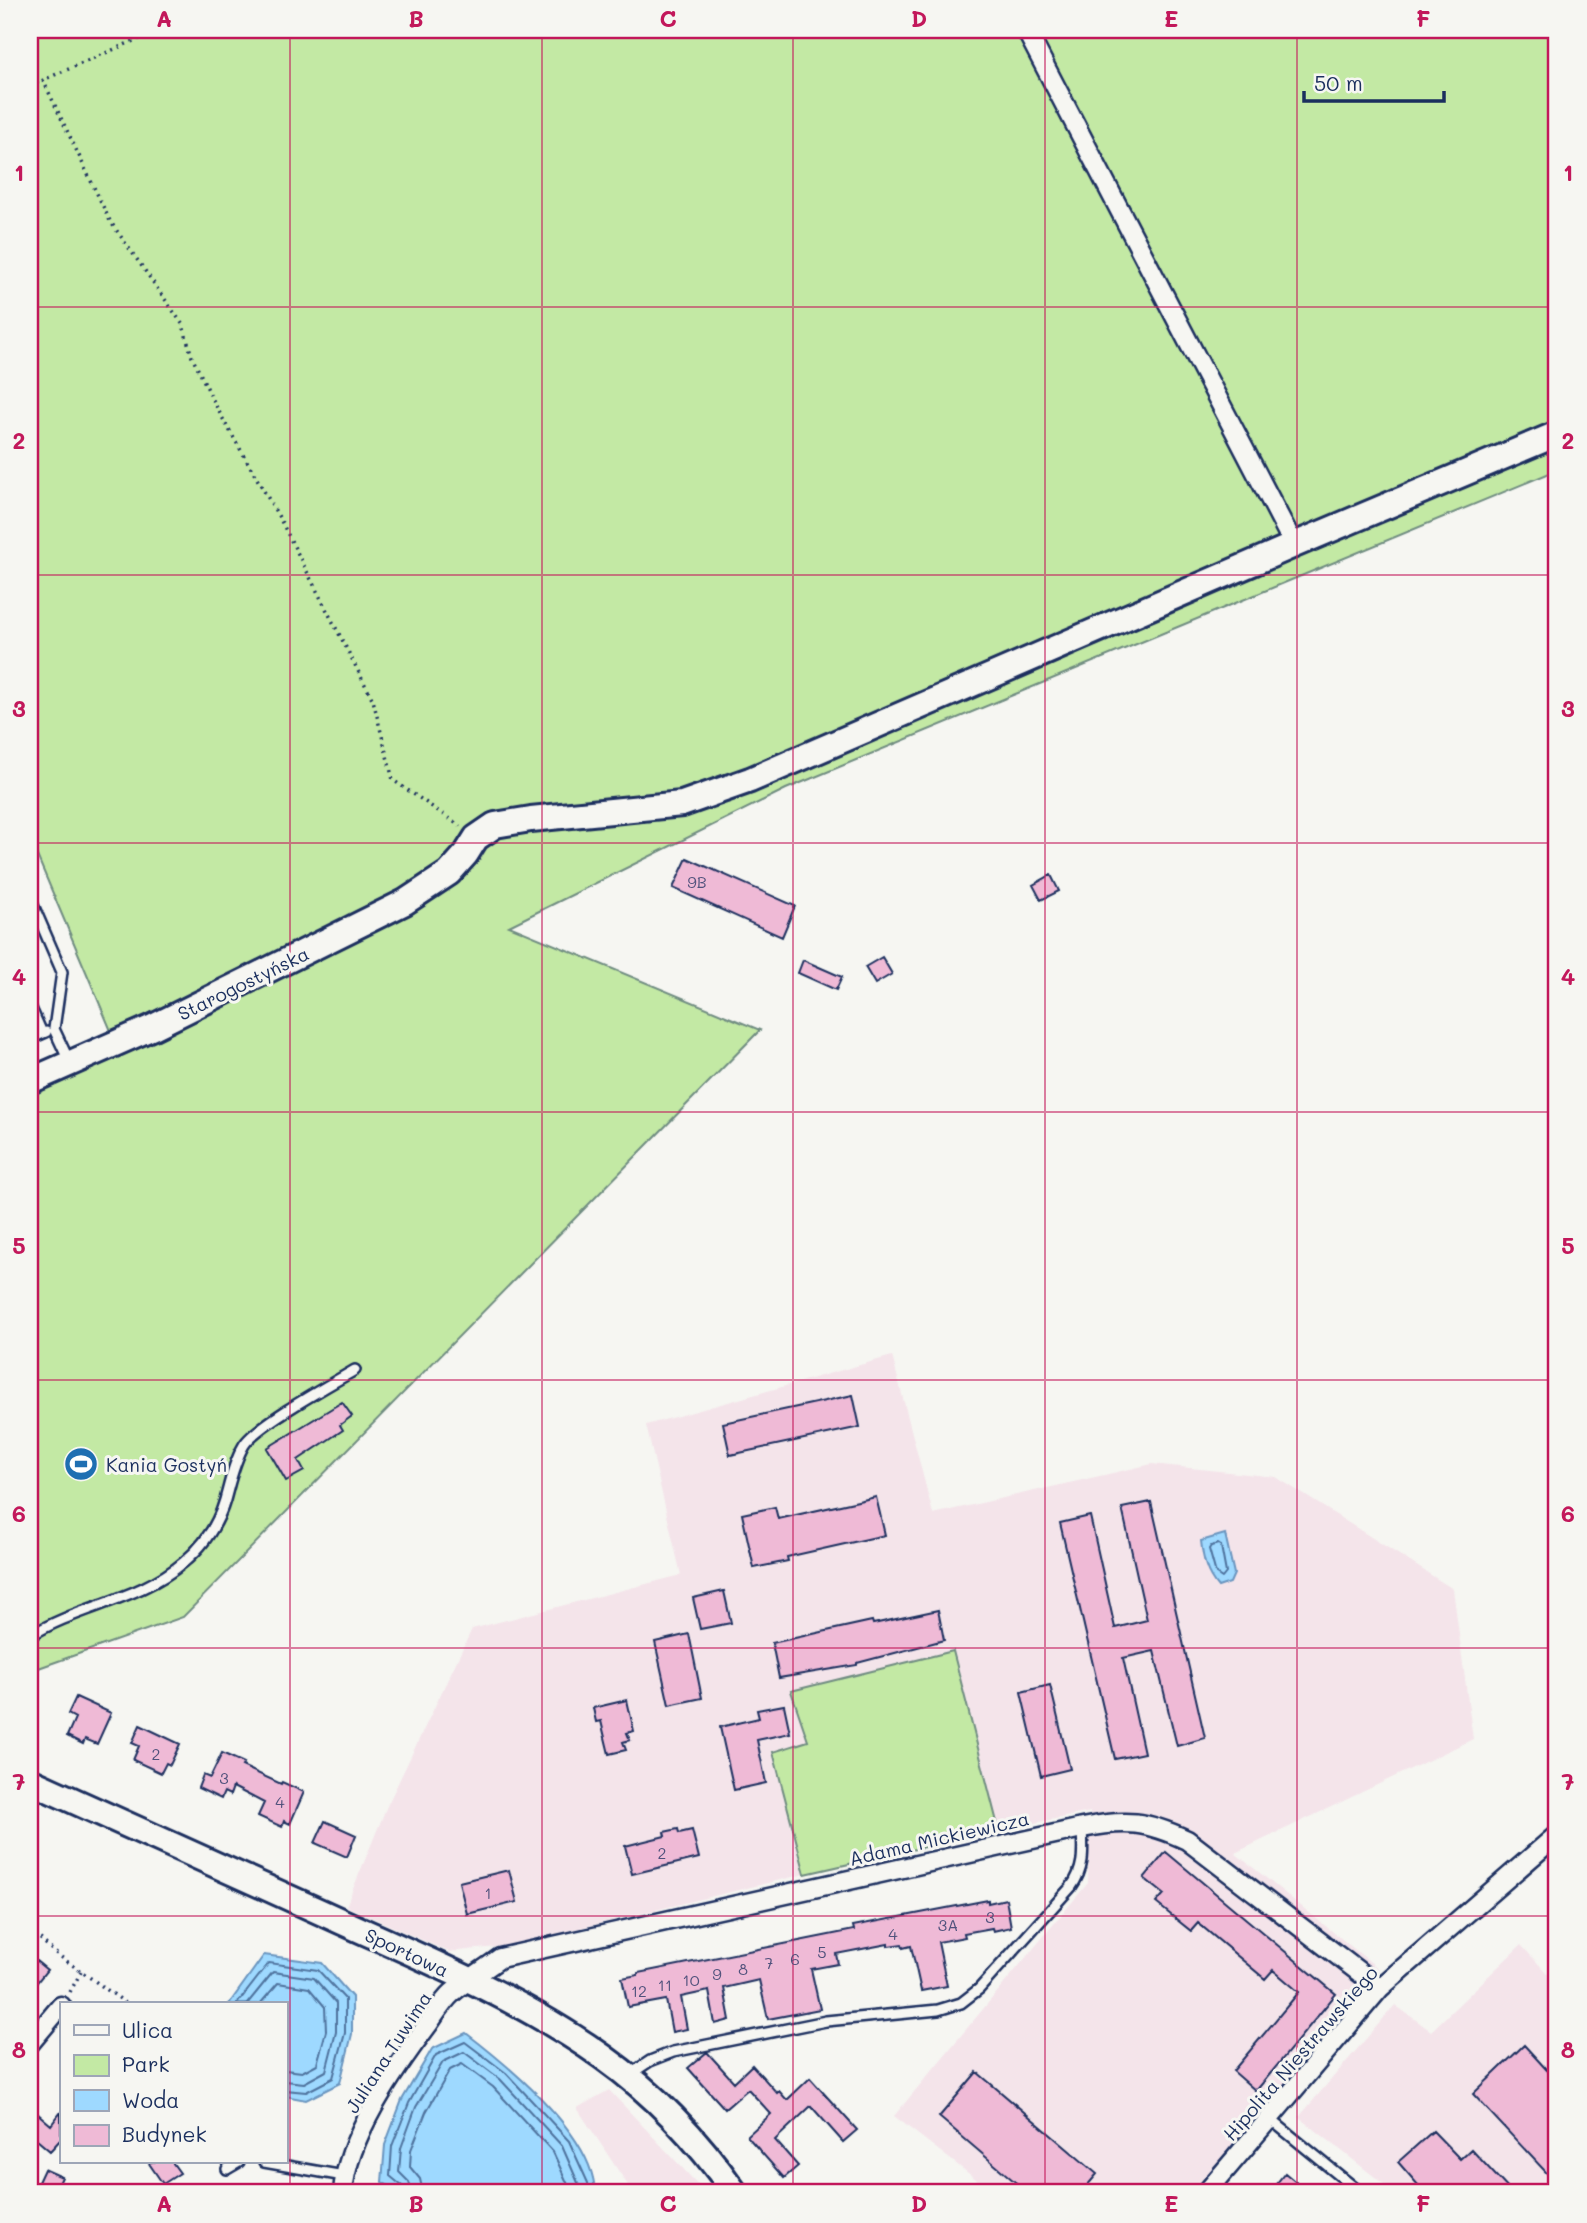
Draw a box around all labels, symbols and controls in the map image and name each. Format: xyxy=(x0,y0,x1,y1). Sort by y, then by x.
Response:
text: A xyxy=(156,3,172,33)
text: B xyxy=(408,3,424,33)
text: C xyxy=(659,3,677,33)
text: D xyxy=(911,3,927,33)
text: E xyxy=(1164,3,1178,33)
text: F xyxy=(1416,3,1430,33)
scale bar xyxy=(1304,60,1444,104)
text: 50 m xyxy=(1314,69,1363,96)
text: 1 xyxy=(14,157,24,187)
text: 1 xyxy=(1563,157,1573,187)
text: 2 xyxy=(13,425,25,455)
text: 2 xyxy=(1562,425,1574,455)
text: 3 xyxy=(12,693,26,723)
text: 3 xyxy=(1561,693,1575,723)
house number: 9B xyxy=(687,871,707,892)
street label: Starogostyńska xyxy=(173,940,313,1026)
text: 4 xyxy=(12,961,26,991)
text: 4 xyxy=(1561,961,1575,991)
text: 5 xyxy=(12,1230,26,1260)
text: 5 xyxy=(1561,1230,1575,1260)
sports icon: Kania Gostyń xyxy=(62,1445,100,1483)
place label: Kania Gostyń xyxy=(106,1452,227,1477)
text: 6 xyxy=(12,1498,26,1528)
text: 6 xyxy=(1561,1498,1575,1528)
house number: 2 xyxy=(152,1743,160,1764)
text: 7 xyxy=(13,1766,26,1796)
text: 7 xyxy=(1562,1766,1575,1796)
house number: 3 xyxy=(219,1767,229,1788)
house number: 4 xyxy=(275,1791,285,1812)
street label: Adama Mickiewicza xyxy=(847,1805,1031,1871)
house number: 2 xyxy=(658,1842,666,1863)
house number: 1 xyxy=(484,1882,492,1903)
house number: 3 xyxy=(985,1906,995,1927)
house number: 3A xyxy=(938,1914,958,1935)
street label: Sportowa xyxy=(361,1922,453,1982)
house number: 4 xyxy=(888,1923,898,1944)
house number: 5 xyxy=(817,1941,827,1962)
house number: 6 xyxy=(790,1948,800,1969)
house number: 7 xyxy=(765,1952,774,1973)
house number: 8 xyxy=(738,1958,748,1979)
street label: Hipolita Niestrawskiego xyxy=(1217,1960,1383,2146)
house number: 9 xyxy=(712,1963,722,1984)
house number: 10 xyxy=(682,1969,700,1990)
house number: 11 xyxy=(658,1974,672,1995)
house number: 12 xyxy=(631,1980,647,2001)
street label: Juliana Tuwima xyxy=(339,1986,437,2118)
legend xyxy=(60,2002,287,2164)
text: Ulica xyxy=(122,2016,173,2043)
text: 8 xyxy=(12,2034,26,2064)
text: 8 xyxy=(1561,2034,1575,2064)
text: Park xyxy=(122,2050,170,2077)
text: Woda xyxy=(122,2086,179,2113)
text: Budynek xyxy=(122,2120,207,2147)
text: A xyxy=(156,2188,172,2218)
text: B xyxy=(408,2188,424,2218)
text: C xyxy=(659,2188,677,2218)
text: D xyxy=(911,2188,927,2218)
text: E xyxy=(1164,2188,1178,2218)
text: F xyxy=(1416,2188,1430,2218)

